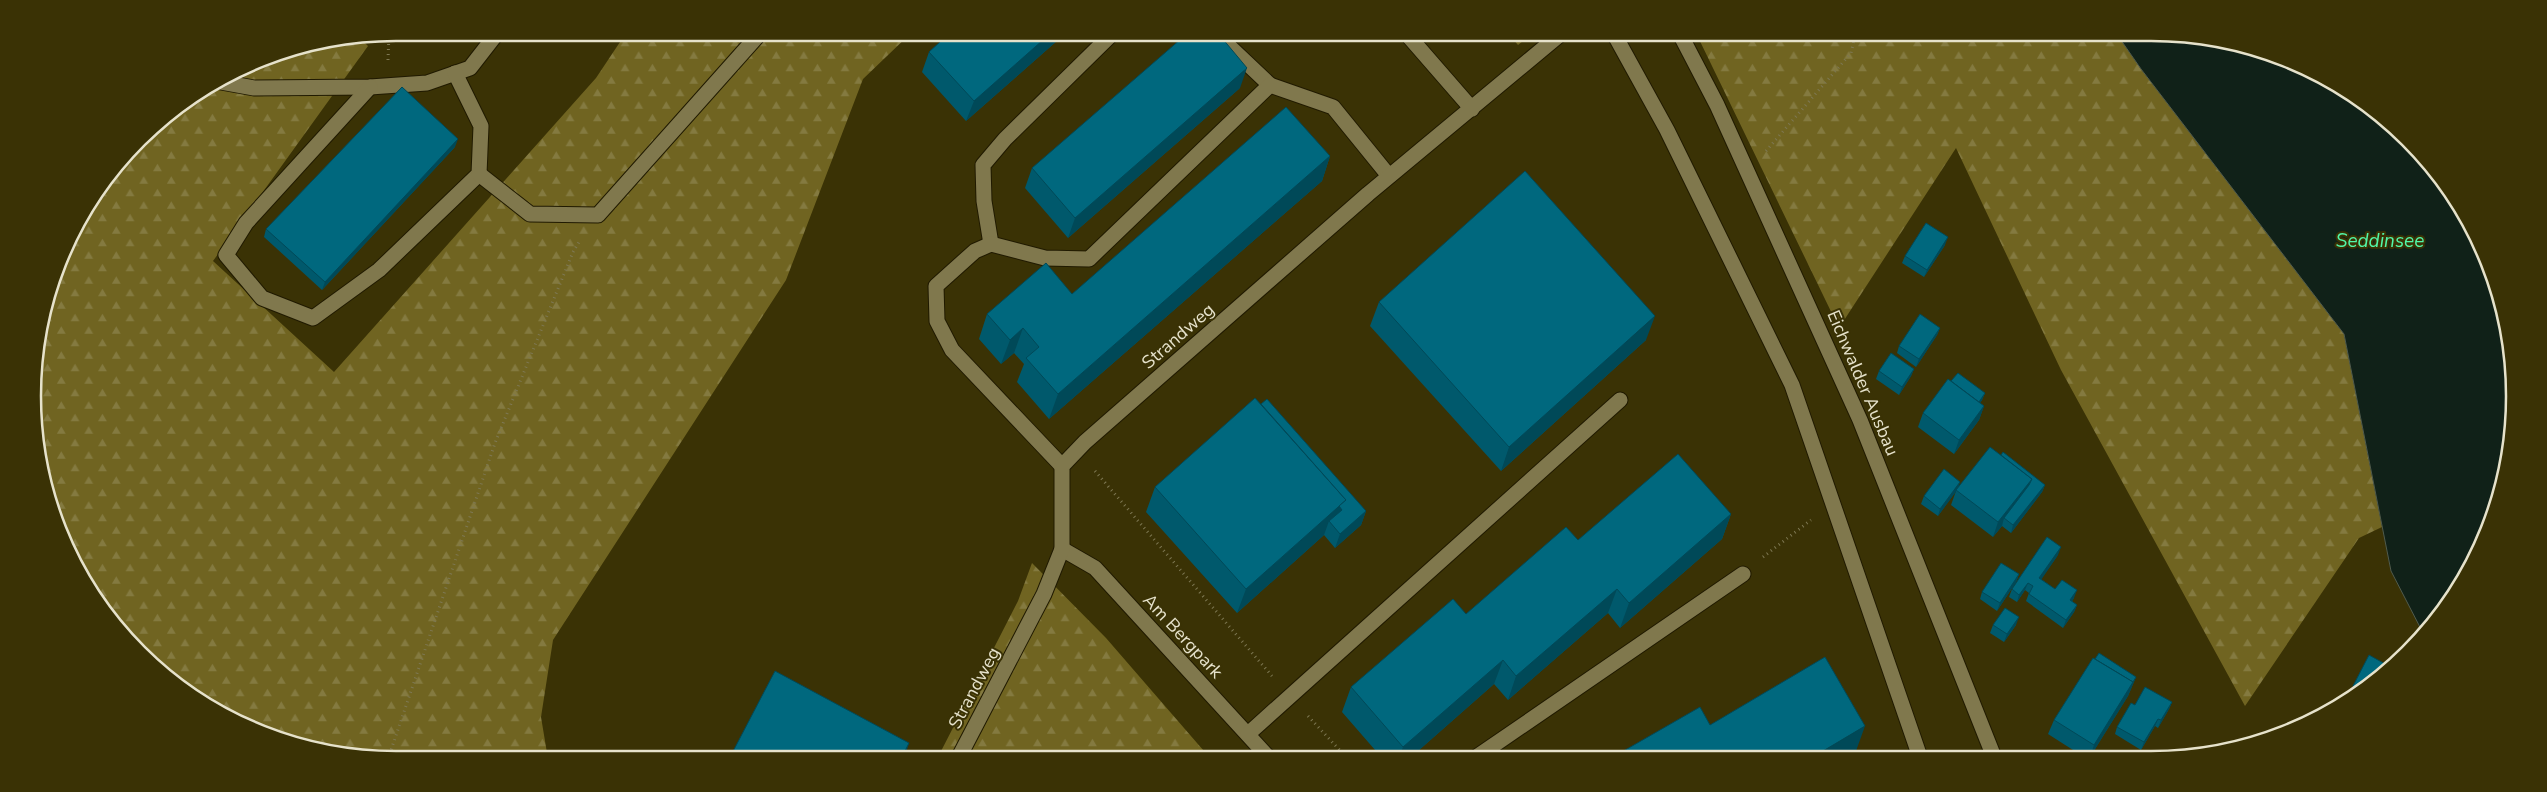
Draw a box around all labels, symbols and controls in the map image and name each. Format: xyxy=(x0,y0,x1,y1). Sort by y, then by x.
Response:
water label: Seddinsee xyxy=(2336,228,2424,254)
street label: Strandweg xyxy=(1137,298,1219,374)
street label: Eichwalder Ausbau xyxy=(1821,306,1905,460)
street label: Am Bergpark xyxy=(1138,589,1229,684)
street label: Strandweg xyxy=(942,643,1006,733)

